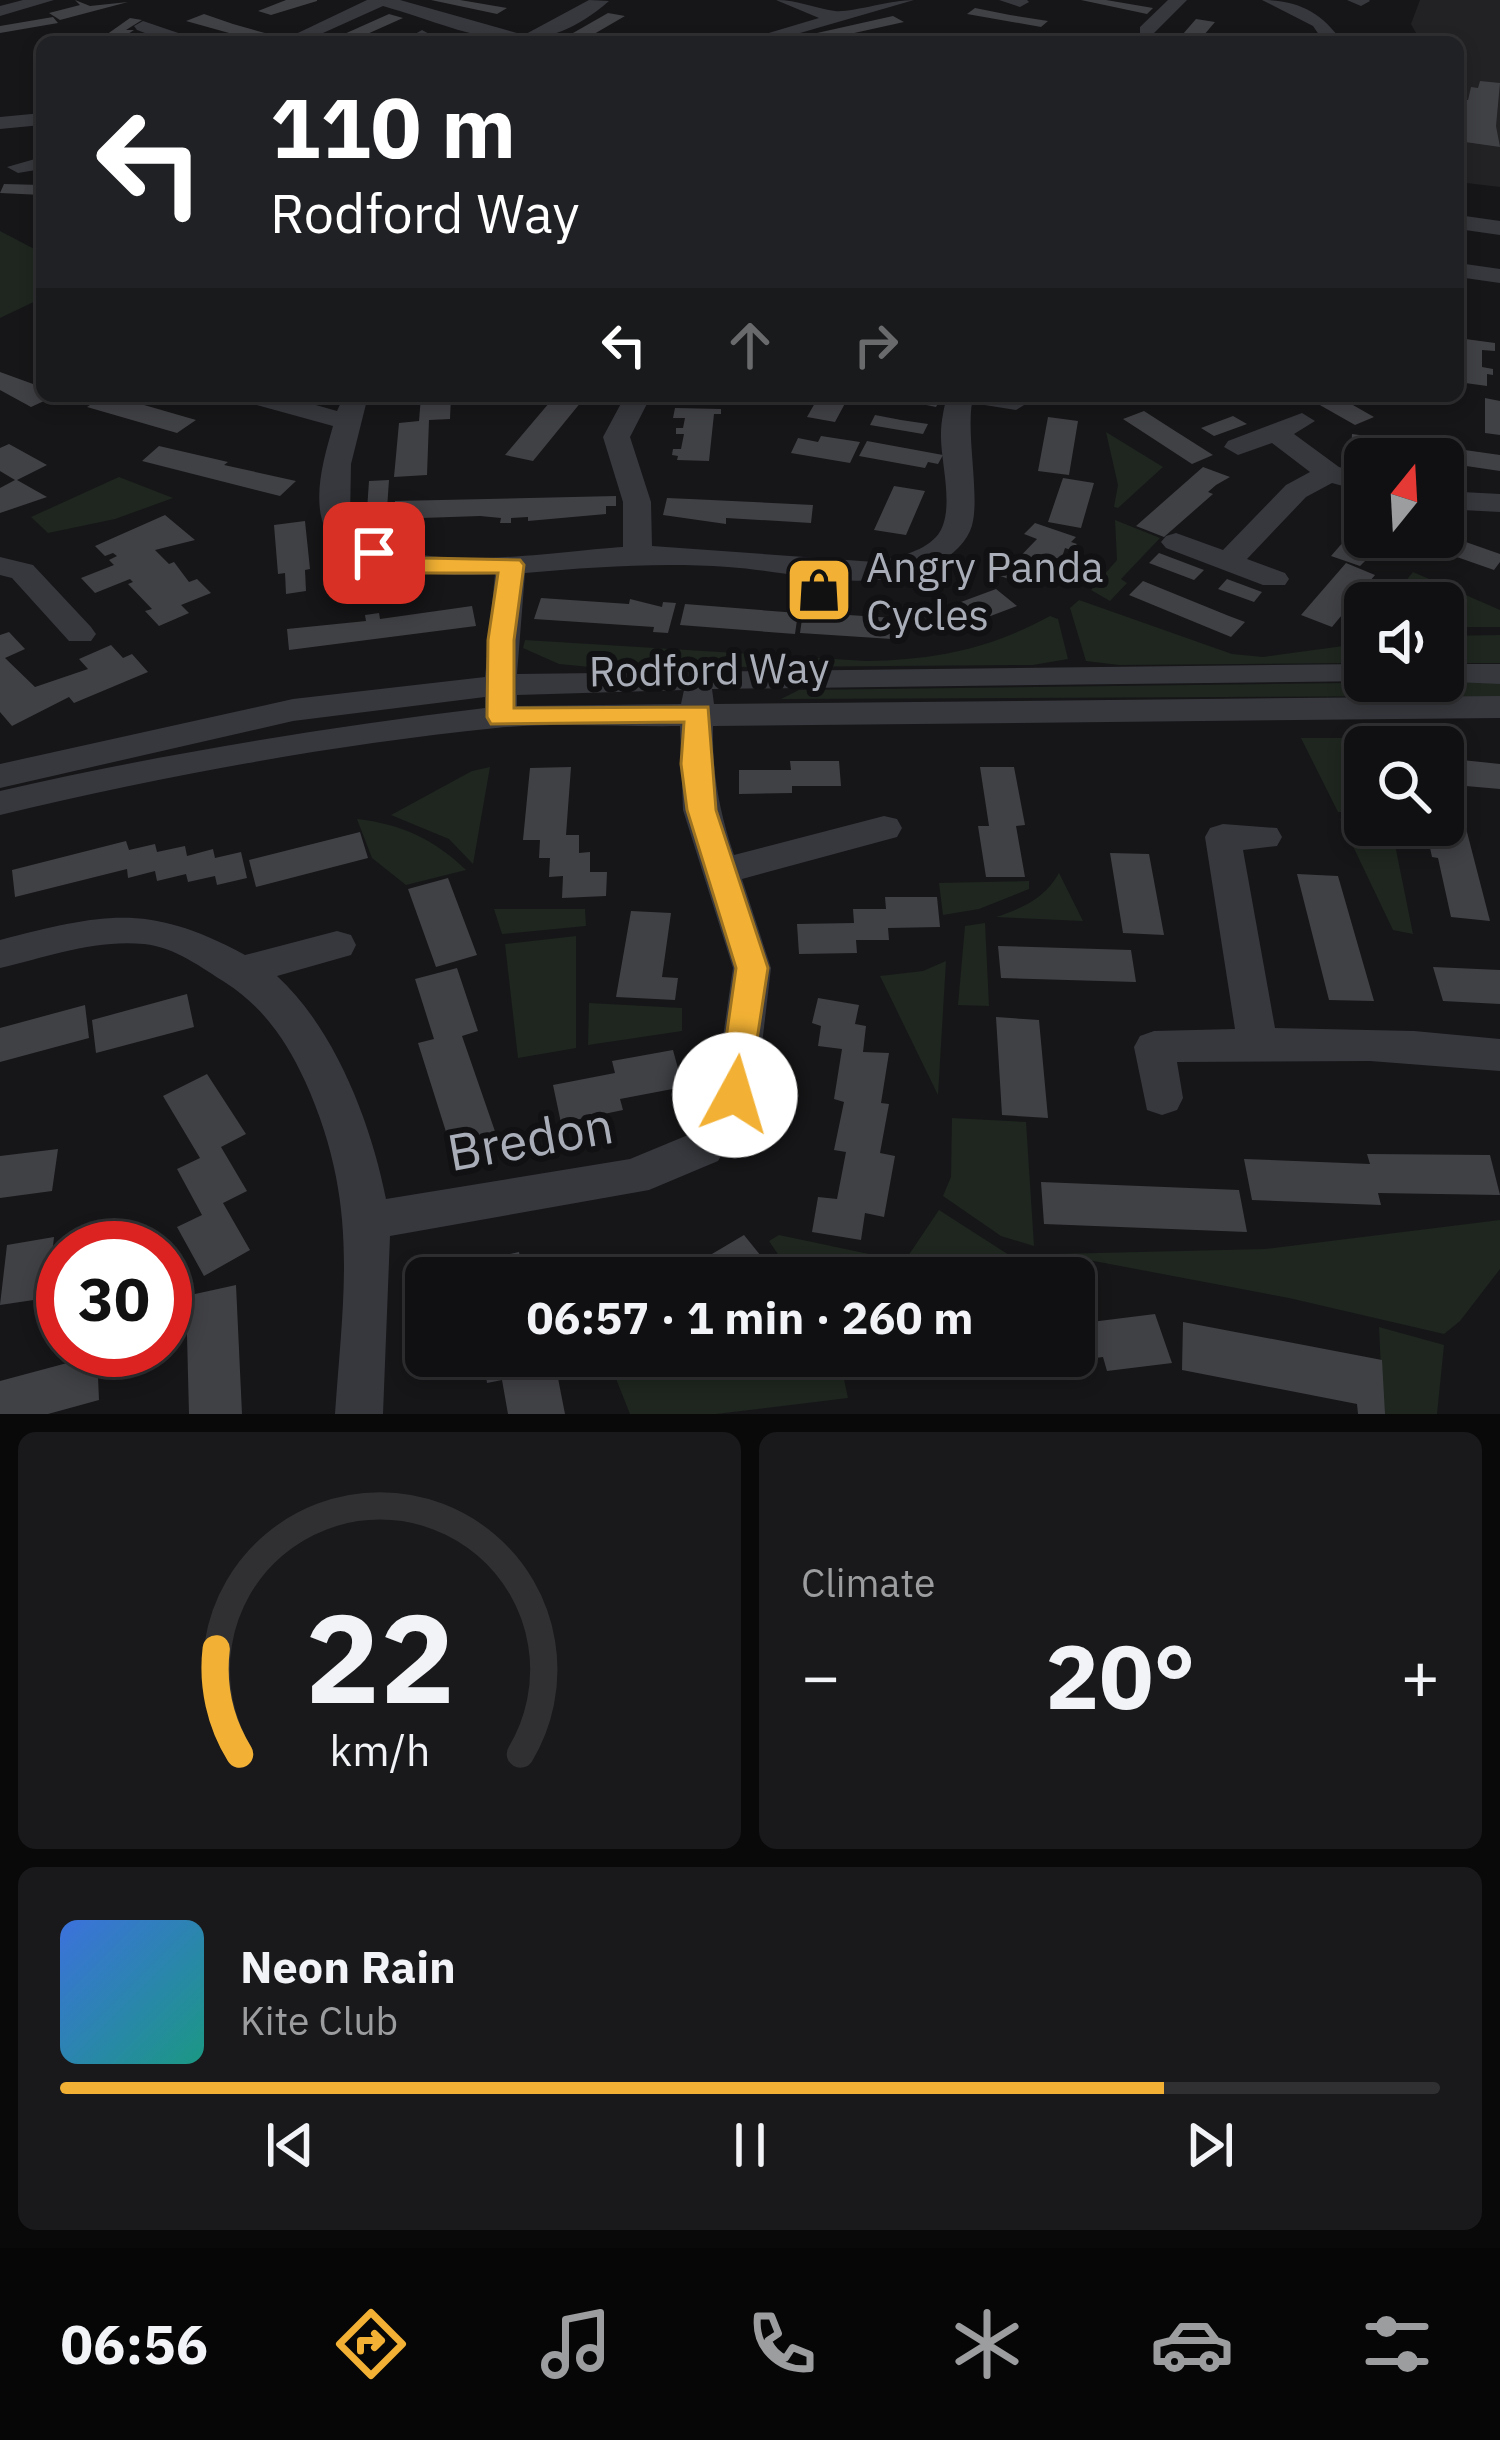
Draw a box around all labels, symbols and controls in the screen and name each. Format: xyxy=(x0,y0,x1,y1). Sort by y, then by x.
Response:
text: 110 m xyxy=(270,72,516,181)
icon: left xyxy=(72,84,228,240)
text: Rodford Way xyxy=(270,178,579,248)
icon: left xyxy=(591,312,657,378)
icon: ahead xyxy=(717,312,783,378)
icon: right xyxy=(843,312,909,378)
north arrow xyxy=(1344,438,1464,558)
map controls xyxy=(1344,438,1464,846)
pin xyxy=(323,502,425,604)
icon: arrive xyxy=(341,520,407,586)
place label: Angry Panda Cycles xyxy=(866,539,1104,642)
shop icon: Angry Panda Cycles xyxy=(784,555,854,625)
button: sound xyxy=(1344,582,1464,702)
street label: Rodford Way xyxy=(588,639,830,699)
button: search xyxy=(1344,726,1464,846)
position arrow xyxy=(672,1032,798,1158)
street label: Bredon xyxy=(442,1091,618,1185)
speed limit sign: 30 xyxy=(36,1221,192,1377)
text: 06:57 · 1 min · 260 m xyxy=(527,1288,973,1346)
text: Climate xyxy=(801,1557,935,1608)
text: 22 xyxy=(305,1575,454,1737)
text: 20° xyxy=(1045,1617,1196,1734)
text: − xyxy=(801,1632,841,1718)
text: + xyxy=(1400,1632,1440,1718)
text: km/h xyxy=(329,1721,430,1777)
text: Neon Rain xyxy=(240,1937,456,1995)
text: Kite Club xyxy=(240,1995,398,2046)
icon: previous xyxy=(257,2112,323,2178)
icon: pause xyxy=(717,2112,783,2178)
icon: next xyxy=(1177,2112,1243,2178)
icon: directions xyxy=(329,2302,413,2386)
icon: music xyxy=(534,2302,618,2386)
icon: phone xyxy=(740,2302,824,2386)
icon: climate xyxy=(945,2302,1029,2386)
icon: car xyxy=(1150,2302,1234,2386)
icon: filters xyxy=(1355,2302,1439,2386)
text: 06:56 xyxy=(61,2309,208,2379)

